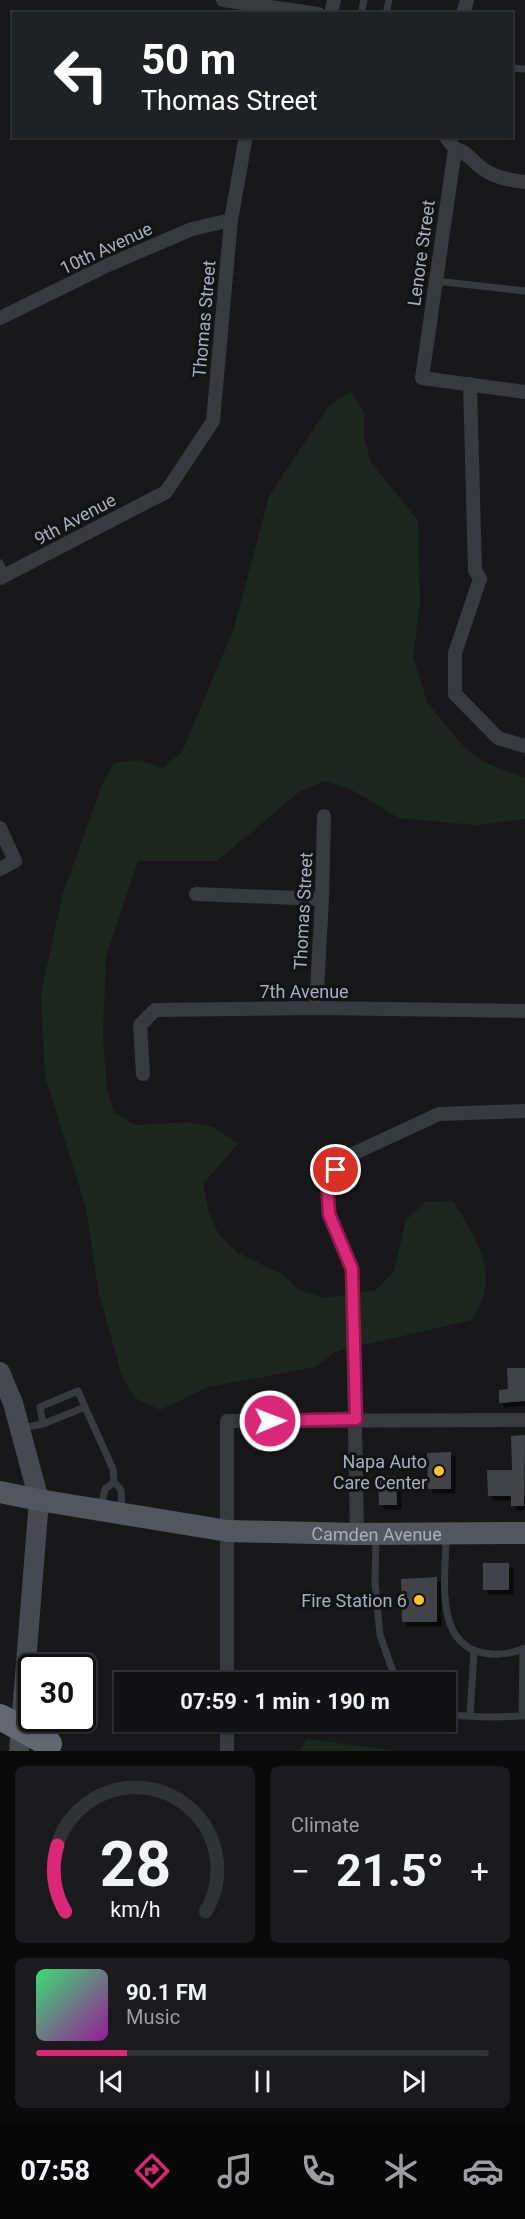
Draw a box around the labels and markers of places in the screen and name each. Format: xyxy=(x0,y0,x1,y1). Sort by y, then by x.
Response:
pin xyxy=(310,1144,361,1195)
place label: Napa Auto Care Center xyxy=(333,1451,427,1493)
marker: Napa Auto Care Center xyxy=(432,1464,446,1478)
place label: Fire Station 6 xyxy=(301,1590,407,1611)
marker: Fire Station 6 xyxy=(412,1593,426,1607)

